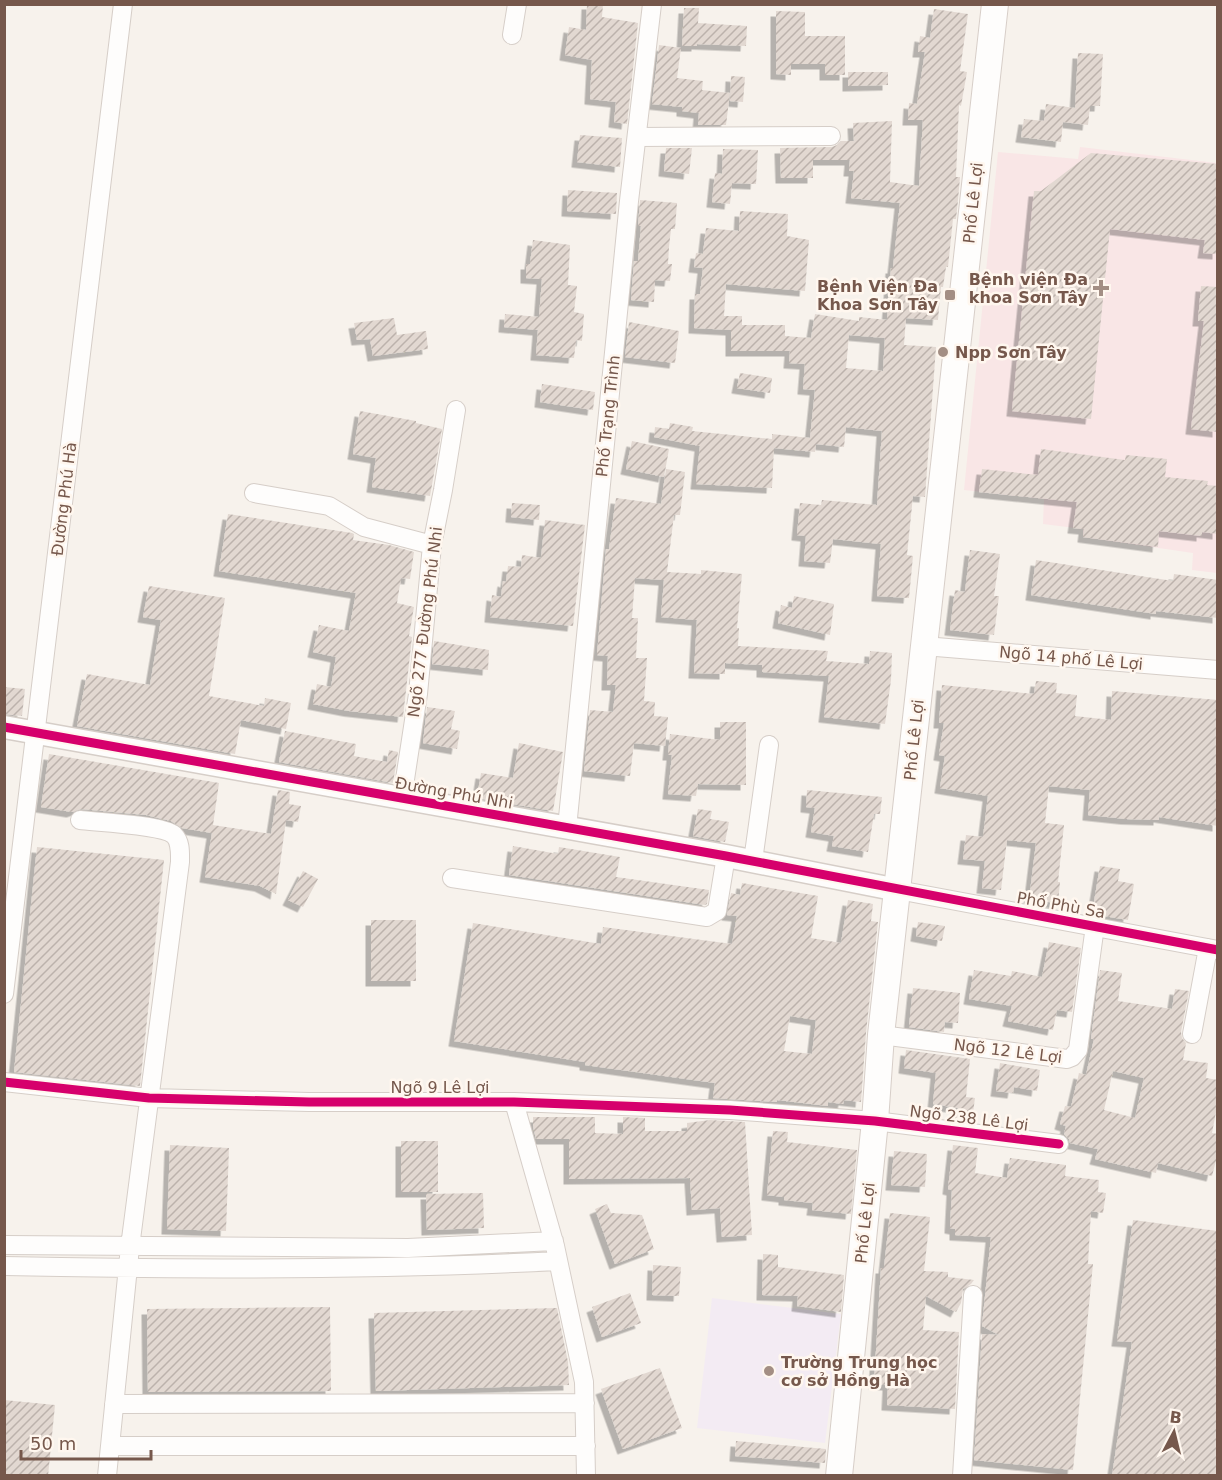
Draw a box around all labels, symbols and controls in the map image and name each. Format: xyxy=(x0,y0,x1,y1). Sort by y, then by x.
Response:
street label: Phố Lê Lợi xyxy=(959,162,987,244)
place label: Bệnh viện Đa khoa Sơn Tây xyxy=(969,270,1089,307)
place label: Bệnh Viện Đa Khoa Sơn Tây xyxy=(817,277,939,314)
marker: Bệnh viện Đa khoa Sơn Tây xyxy=(1092,279,1110,297)
marker: Bệnh Viện Đa Khoa Sơn Tây xyxy=(943,288,957,302)
place label: Npp Sơn Tây xyxy=(955,343,1067,362)
marker: Npp Sơn Tây xyxy=(936,345,950,359)
street label: Phố Trạng Trình xyxy=(592,354,624,478)
street label: Đường Phú Hà xyxy=(48,441,80,557)
street label: Ngõ 277 Đường Phú Nhi xyxy=(404,526,446,718)
street label: Ngõ 14 phố Lê Lợi xyxy=(998,642,1144,674)
street label: Phố Lê Lợi xyxy=(900,699,928,781)
street label: Đường Phú Nhi xyxy=(394,773,514,813)
street label: Phố Phù Sa xyxy=(1015,888,1107,922)
street label: Ngõ 12 Lê Lợi xyxy=(953,1035,1063,1067)
street label: Ngõ 9 Lê Lợi xyxy=(391,1078,489,1097)
street label: Ngõ 238 Lê Lợi xyxy=(909,1101,1029,1135)
street label: Phố Lê Lợi xyxy=(851,1182,879,1264)
place label: Trường Trung học cơ sở Hồng Hà xyxy=(781,1353,938,1390)
marker: Trường Trung học cơ sở Hồng Hà xyxy=(762,1364,776,1378)
north arrow xyxy=(1144,1402,1204,1462)
text: B xyxy=(1169,1407,1183,1428)
scale bar xyxy=(21,1423,152,1461)
text: 50 m xyxy=(30,1433,76,1454)

